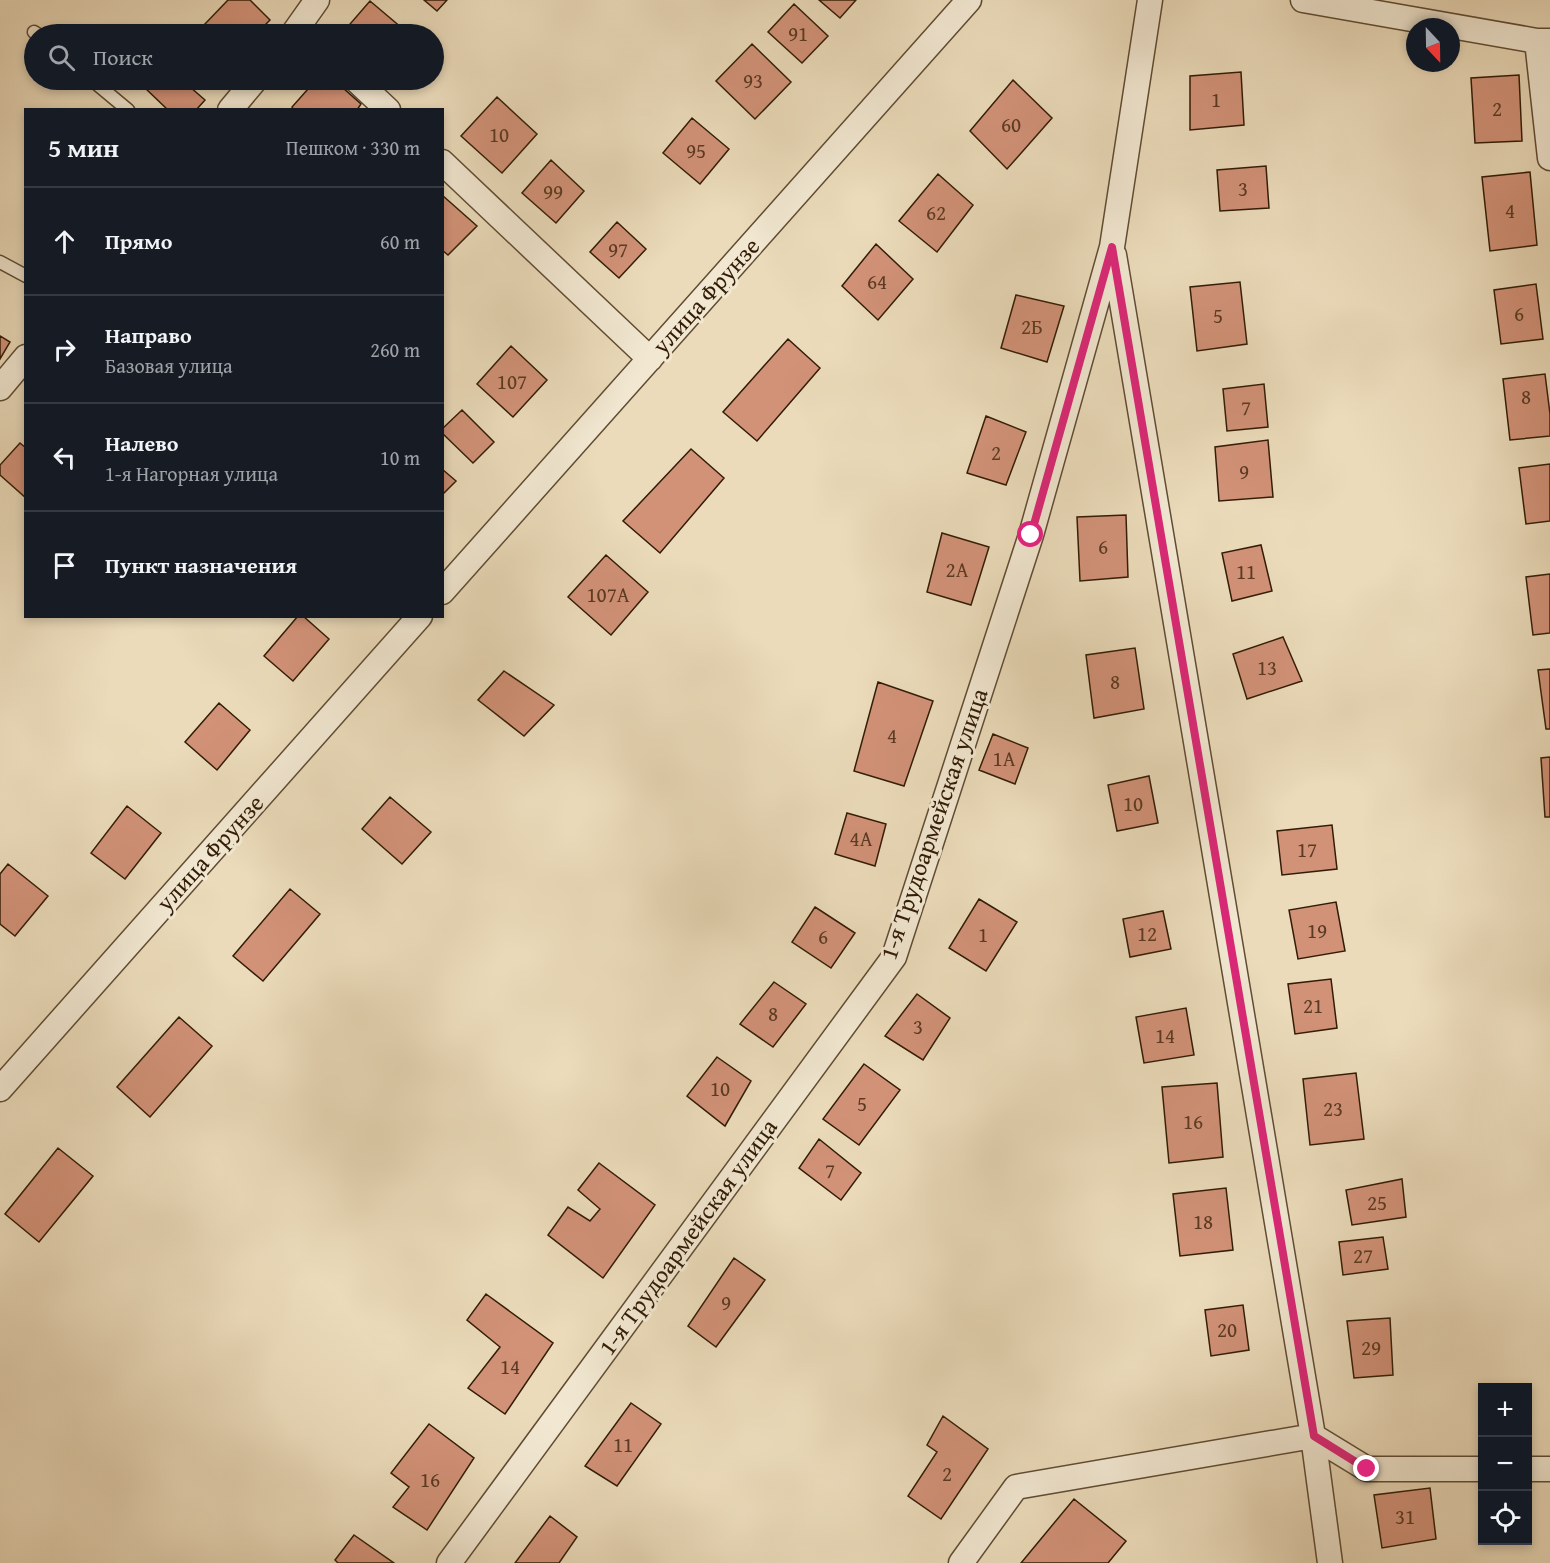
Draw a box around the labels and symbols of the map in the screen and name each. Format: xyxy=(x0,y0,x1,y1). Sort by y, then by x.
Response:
house number: 91 xyxy=(788,18,808,49)
north arrow xyxy=(1406,18,1460,72)
house number: 93 xyxy=(743,65,763,96)
house number: 1 xyxy=(1211,84,1221,115)
house number: 2 xyxy=(1492,93,1502,124)
house number: 60 xyxy=(1001,109,1021,140)
house number: 10 xyxy=(489,119,509,150)
house number: 95 xyxy=(686,135,706,166)
house number: 3 xyxy=(1238,173,1248,204)
house number: 99 xyxy=(543,176,563,207)
house number: 4 xyxy=(1505,195,1515,226)
house number: 62 xyxy=(926,197,946,228)
street label: улица Фрунзе xyxy=(643,230,768,363)
house number: 97 xyxy=(608,234,628,265)
house number: 64 xyxy=(867,266,887,297)
house number: 6 xyxy=(1514,298,1524,329)
house number: 5 xyxy=(1213,300,1223,331)
house number: 2Б xyxy=(1021,311,1043,342)
house number: 107 xyxy=(497,366,527,397)
house number: 8 xyxy=(1521,381,1531,412)
house number: 7 xyxy=(1241,392,1251,423)
house number: 2 xyxy=(991,437,1001,468)
house number: 9 xyxy=(1239,456,1249,487)
route start xyxy=(1017,521,1043,547)
house number: 6 xyxy=(1098,531,1108,562)
house number: 2А xyxy=(946,554,969,585)
house number: 11 xyxy=(1236,556,1256,587)
house number: 107А xyxy=(586,579,630,610)
house number: 13 xyxy=(1257,652,1277,683)
house number: 8 xyxy=(1110,666,1120,697)
street label: 1-я Трудоармейская улица xyxy=(874,685,994,963)
house number: 4 xyxy=(887,720,897,751)
house number: 1А xyxy=(993,743,1016,774)
street label: улица Фрунзе xyxy=(147,787,272,920)
house number: 10 xyxy=(1123,788,1143,819)
house number: 4А xyxy=(850,823,873,854)
house number: 17 xyxy=(1297,834,1317,865)
house number: 19 xyxy=(1307,915,1327,946)
house number: 12 xyxy=(1137,918,1157,949)
house number: 6 xyxy=(818,921,828,952)
house number: 1 xyxy=(978,922,988,948)
house number: 21 xyxy=(1303,990,1323,1021)
house number: 8 xyxy=(768,998,778,1029)
house number: 3 xyxy=(913,1011,923,1042)
house number: 14 xyxy=(1155,1020,1175,1051)
house number: 10 xyxy=(710,1073,730,1104)
house number: 5 xyxy=(857,1088,867,1119)
house number: 23 xyxy=(1323,1093,1343,1124)
house number: 16 xyxy=(1183,1106,1203,1137)
street label: 1-я Трудоармейская улица xyxy=(590,1111,786,1362)
house number: 7 xyxy=(825,1155,835,1186)
house number: 25 xyxy=(1367,1187,1387,1218)
house number: 18 xyxy=(1193,1206,1213,1237)
house number: 27 xyxy=(1353,1240,1373,1271)
house number: 9 xyxy=(721,1287,731,1318)
house number: 20 xyxy=(1217,1314,1237,1345)
house number: 29 xyxy=(1361,1332,1381,1363)
house number: 14 xyxy=(500,1351,520,1382)
house number: 11 xyxy=(613,1429,633,1460)
route end xyxy=(1353,1455,1379,1481)
house number: 2 xyxy=(942,1458,952,1489)
house number: 16 xyxy=(420,1464,440,1495)
house number: 31 xyxy=(1395,1501,1415,1532)

